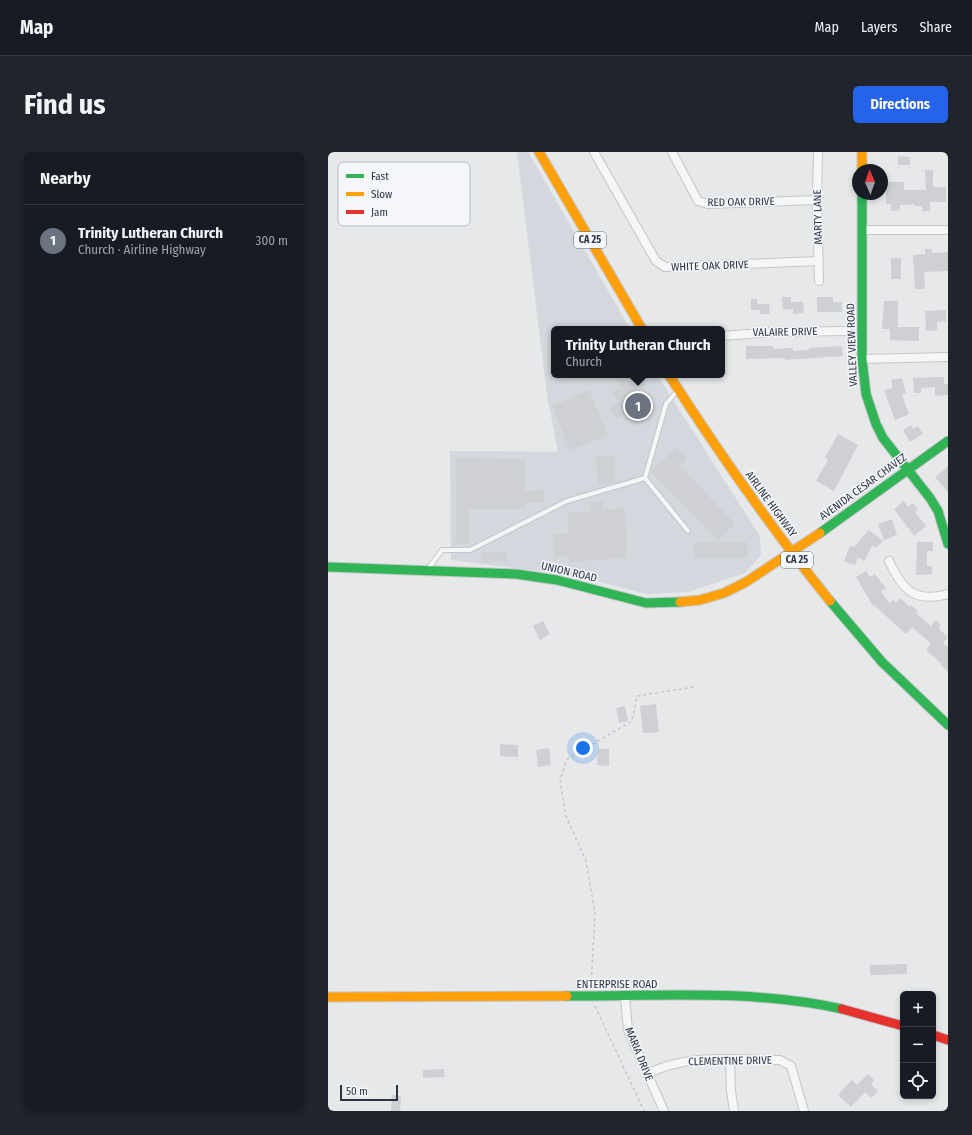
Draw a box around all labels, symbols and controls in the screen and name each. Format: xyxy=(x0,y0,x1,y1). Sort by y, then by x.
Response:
text: Map xyxy=(20,16,53,39)
text: Map xyxy=(815,19,839,36)
text: Layers xyxy=(861,19,897,36)
text: Share xyxy=(919,19,952,36)
button: Directions xyxy=(853,86,948,123)
text: Find us xyxy=(24,88,106,121)
legend xyxy=(338,162,470,226)
north arrow xyxy=(852,164,888,200)
text: Nearby xyxy=(40,168,91,189)
text: Fast xyxy=(371,170,389,183)
text: Slow xyxy=(371,188,392,201)
street label: MARTY LANE xyxy=(811,189,825,245)
street label: RED OAK DRIVE xyxy=(707,195,775,209)
text: Jam xyxy=(371,206,388,219)
text: Trinity Lutheran Church xyxy=(78,224,223,242)
road number: CA 25 xyxy=(574,232,606,248)
text: 1 xyxy=(50,233,56,248)
text: 300 m xyxy=(256,233,288,248)
text: Church · Airline Highway xyxy=(78,242,206,257)
street label: WHITE OAK DRIVE xyxy=(671,258,749,274)
street label: VALLEY VIEW ROAD xyxy=(844,303,860,387)
street label: VALAIRE DRIVE xyxy=(753,325,817,339)
popup xyxy=(551,326,725,378)
text: Trinity Lutheran Church xyxy=(565,336,711,354)
text: Church xyxy=(565,354,602,369)
pin: 1 xyxy=(625,391,651,421)
street label: AVENIDA CESAR CHAVEZ xyxy=(817,451,909,523)
street label: AIRLINE HIGHWAY xyxy=(743,468,800,540)
road number: CA 25 xyxy=(781,552,813,568)
street label: UNION ROAD xyxy=(540,559,598,585)
your location xyxy=(573,738,593,758)
street label: ENTERPRISE ROAD xyxy=(577,978,657,991)
map controls xyxy=(900,991,936,1099)
button: + xyxy=(900,991,936,1027)
street label: MARIA DRIVE xyxy=(622,1025,656,1083)
button: − xyxy=(900,1027,936,1063)
street label: CLEMENTINE DRIVE xyxy=(688,1054,772,1068)
button: locate xyxy=(900,1063,936,1099)
scale bar xyxy=(340,1083,398,1102)
text: 50 m xyxy=(346,1085,368,1098)

